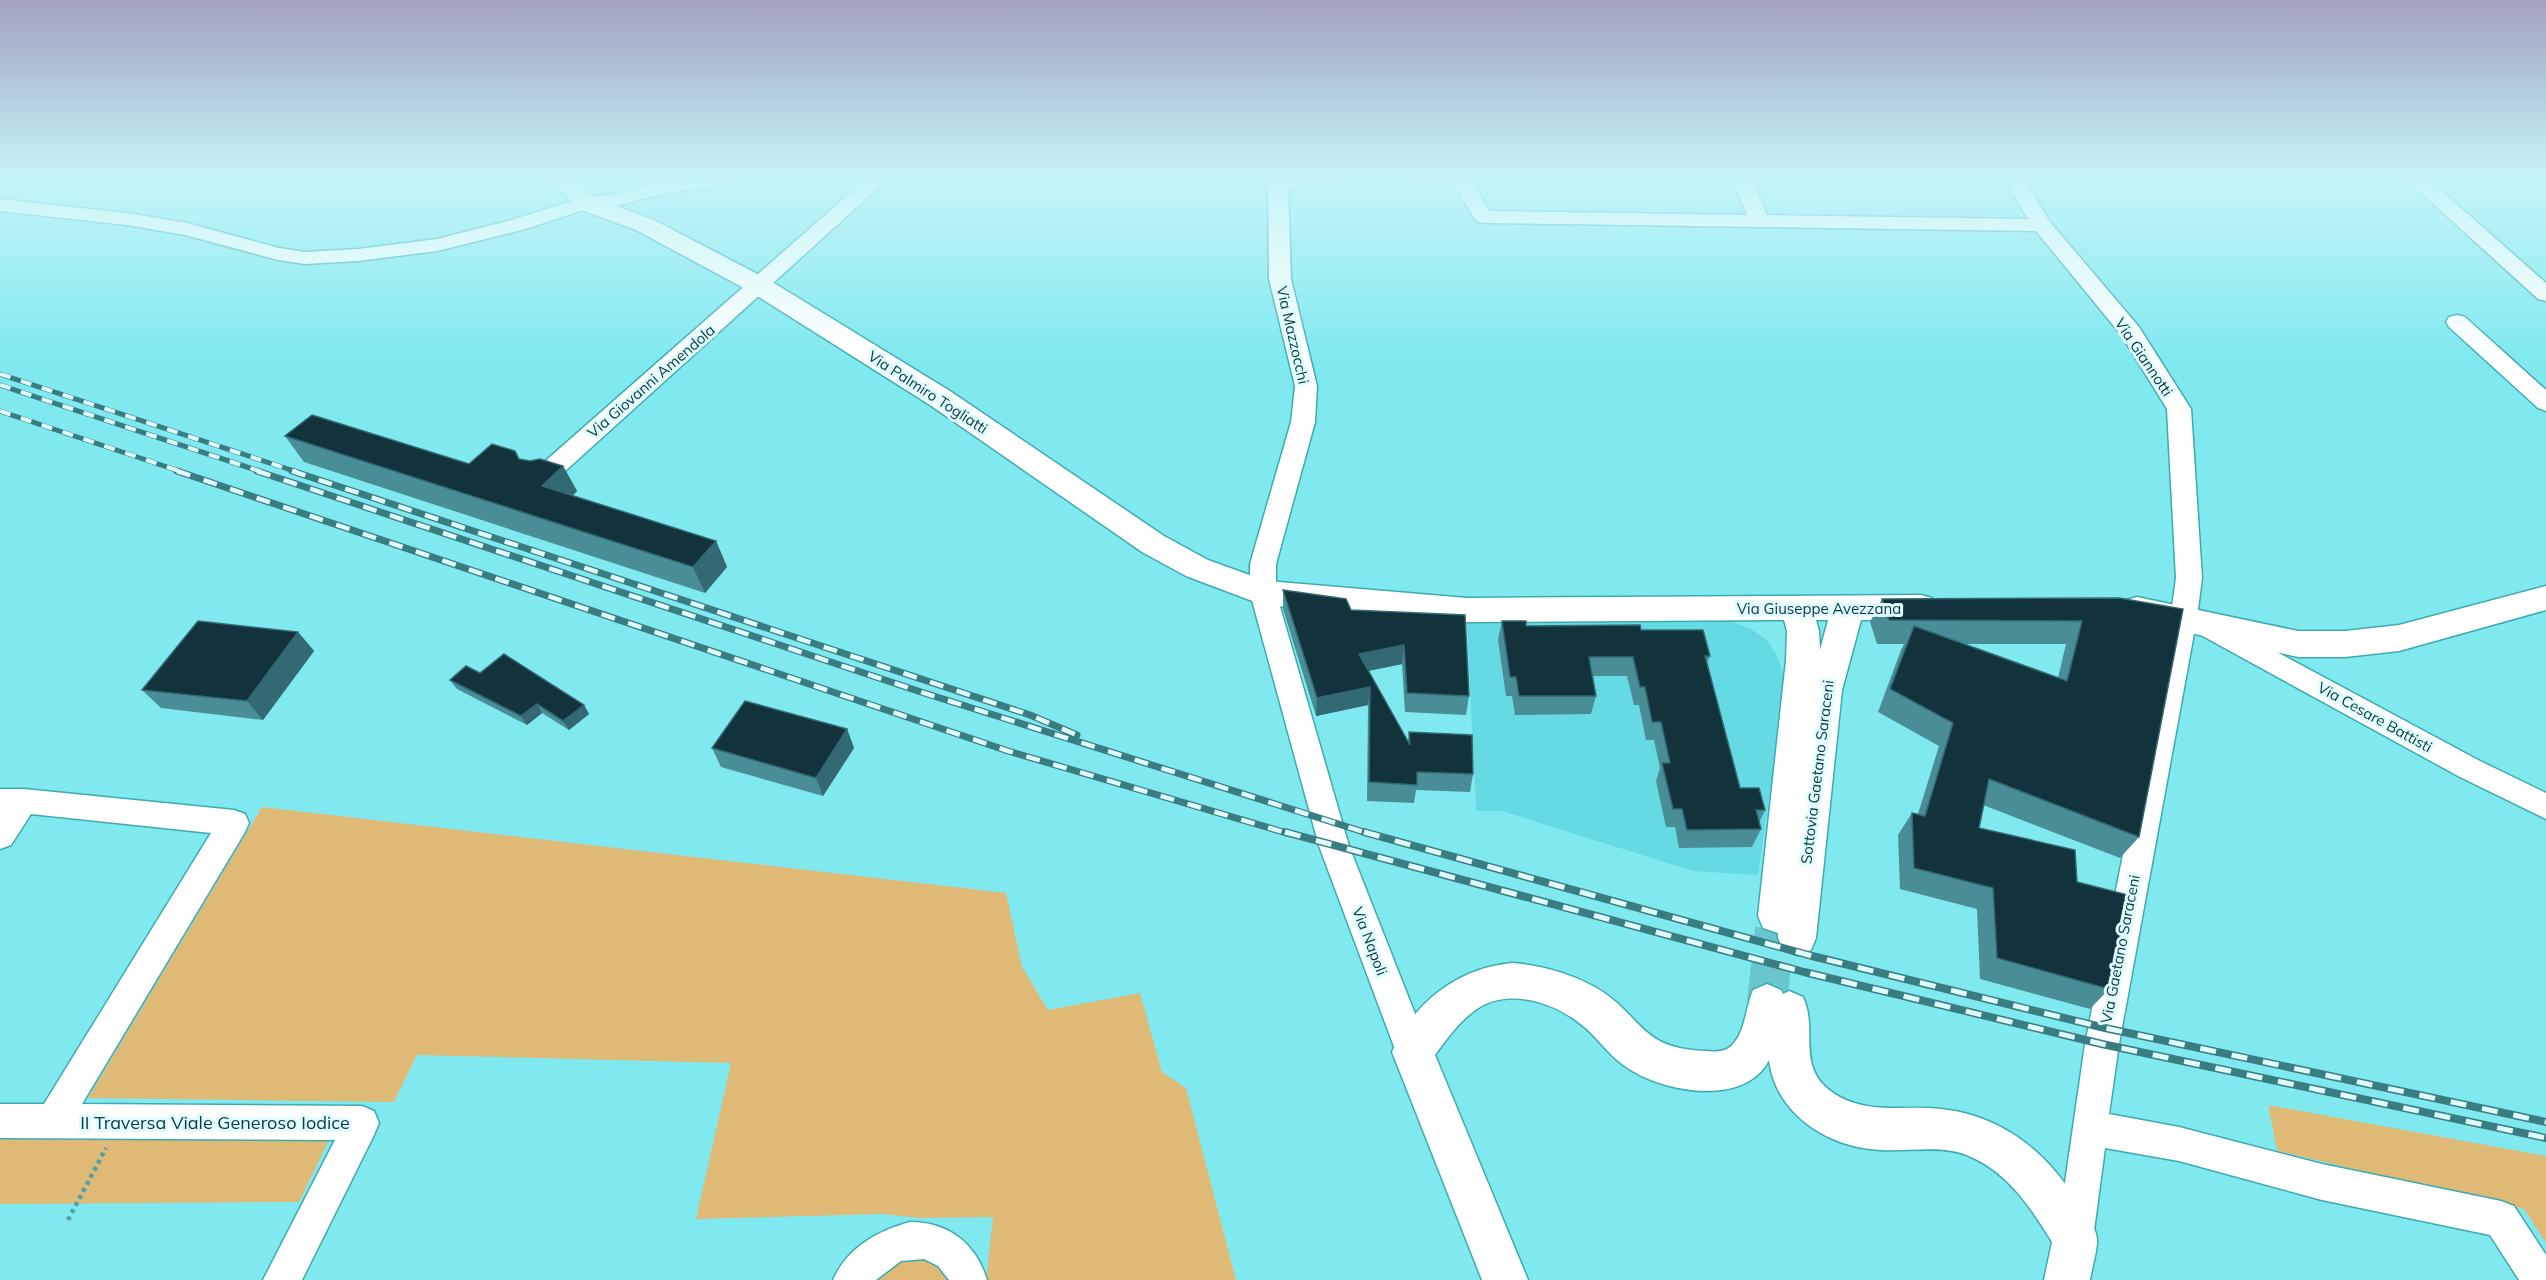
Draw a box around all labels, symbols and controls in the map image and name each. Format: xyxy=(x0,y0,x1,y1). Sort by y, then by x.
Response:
street label: Via Mazzocchi xyxy=(1273,284,1313,386)
street label: Via Giannotti xyxy=(2111,314,2177,400)
street label: Via Giovanni Amendola xyxy=(583,320,719,442)
street label: Via Palmiro Togliatti xyxy=(865,346,991,438)
street label: Via Giuseppe Avezzana xyxy=(1737,599,1901,618)
street label: Via Cesare Battisti xyxy=(2314,678,2436,756)
street label: Sottovia Gaetano Saraceni xyxy=(1796,679,1838,865)
street label: Via Gaetano Saraceni xyxy=(2096,873,2144,1025)
street label: Via Napoli xyxy=(1348,904,1392,978)
street label: II Traversa Viale Generoso Iodice xyxy=(80,1111,350,1134)

